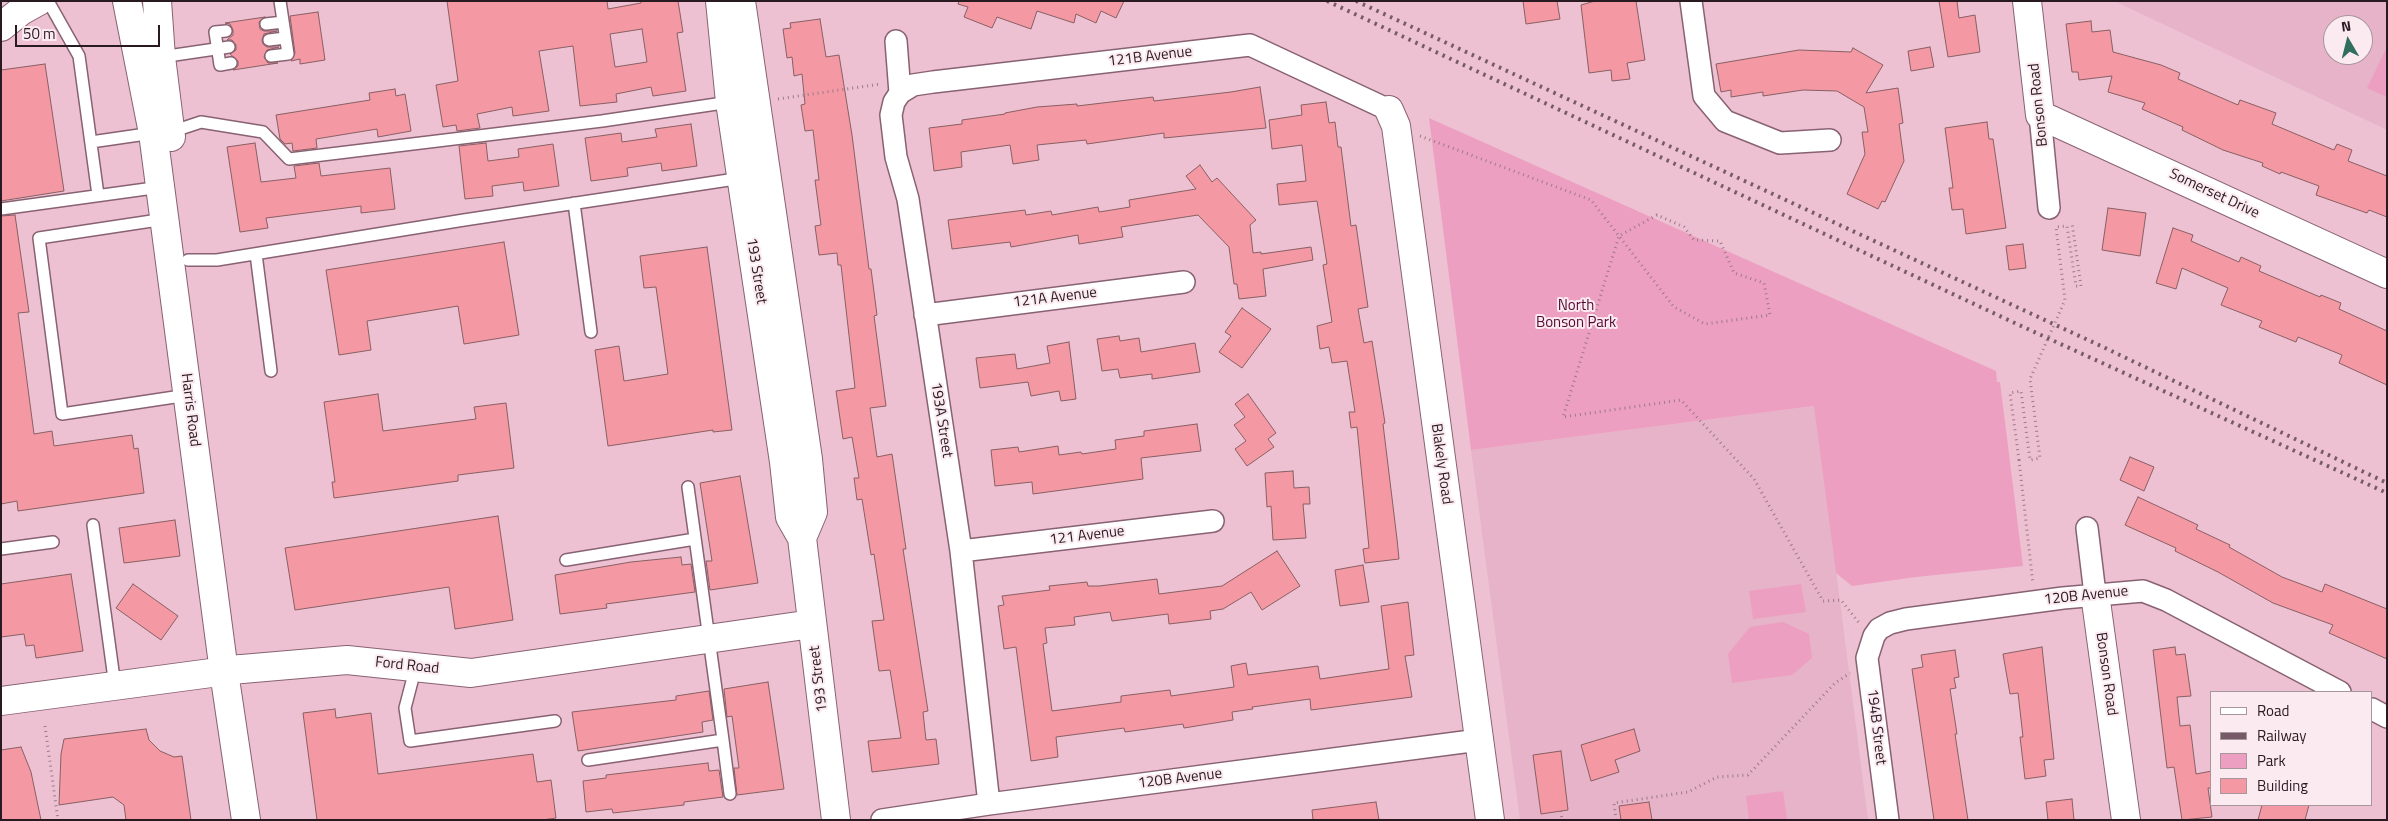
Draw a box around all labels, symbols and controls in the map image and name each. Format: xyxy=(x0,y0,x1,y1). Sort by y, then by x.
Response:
scale bar xyxy=(18,15,162,47)
north arrow xyxy=(2323,15,2373,65)
text: N xyxy=(2340,15,2352,37)
text: 50 m xyxy=(23,22,56,45)
street label: 121B Avenue xyxy=(1107,43,1193,71)
street label: Bonson Road xyxy=(2026,62,2052,148)
street label: Somerset Drive xyxy=(2166,165,2262,223)
street label: 193 Street xyxy=(742,236,770,306)
street label: 121A Avenue xyxy=(1012,284,1098,312)
park label: North Bonson Park xyxy=(1536,297,1616,332)
street label: Harris Road xyxy=(177,372,203,448)
street label: 193A Street xyxy=(926,381,956,459)
street label: Blakely Road xyxy=(1426,423,1456,505)
street label: 121 Avenue xyxy=(1048,522,1126,550)
street label: 120B Avenue xyxy=(2043,583,2129,609)
street label: Bonson Road xyxy=(2091,631,2121,717)
street label: 193 Street xyxy=(806,645,832,713)
street label: Ford Road xyxy=(374,654,440,678)
street label: 194B Street xyxy=(1862,688,1890,766)
legend xyxy=(2210,691,2373,806)
text: Road xyxy=(2257,699,2289,722)
text: Railway xyxy=(2257,724,2307,747)
text: Park xyxy=(2257,749,2286,772)
street label: 120B Avenue xyxy=(1137,765,1223,793)
text: Building xyxy=(2257,774,2308,797)

